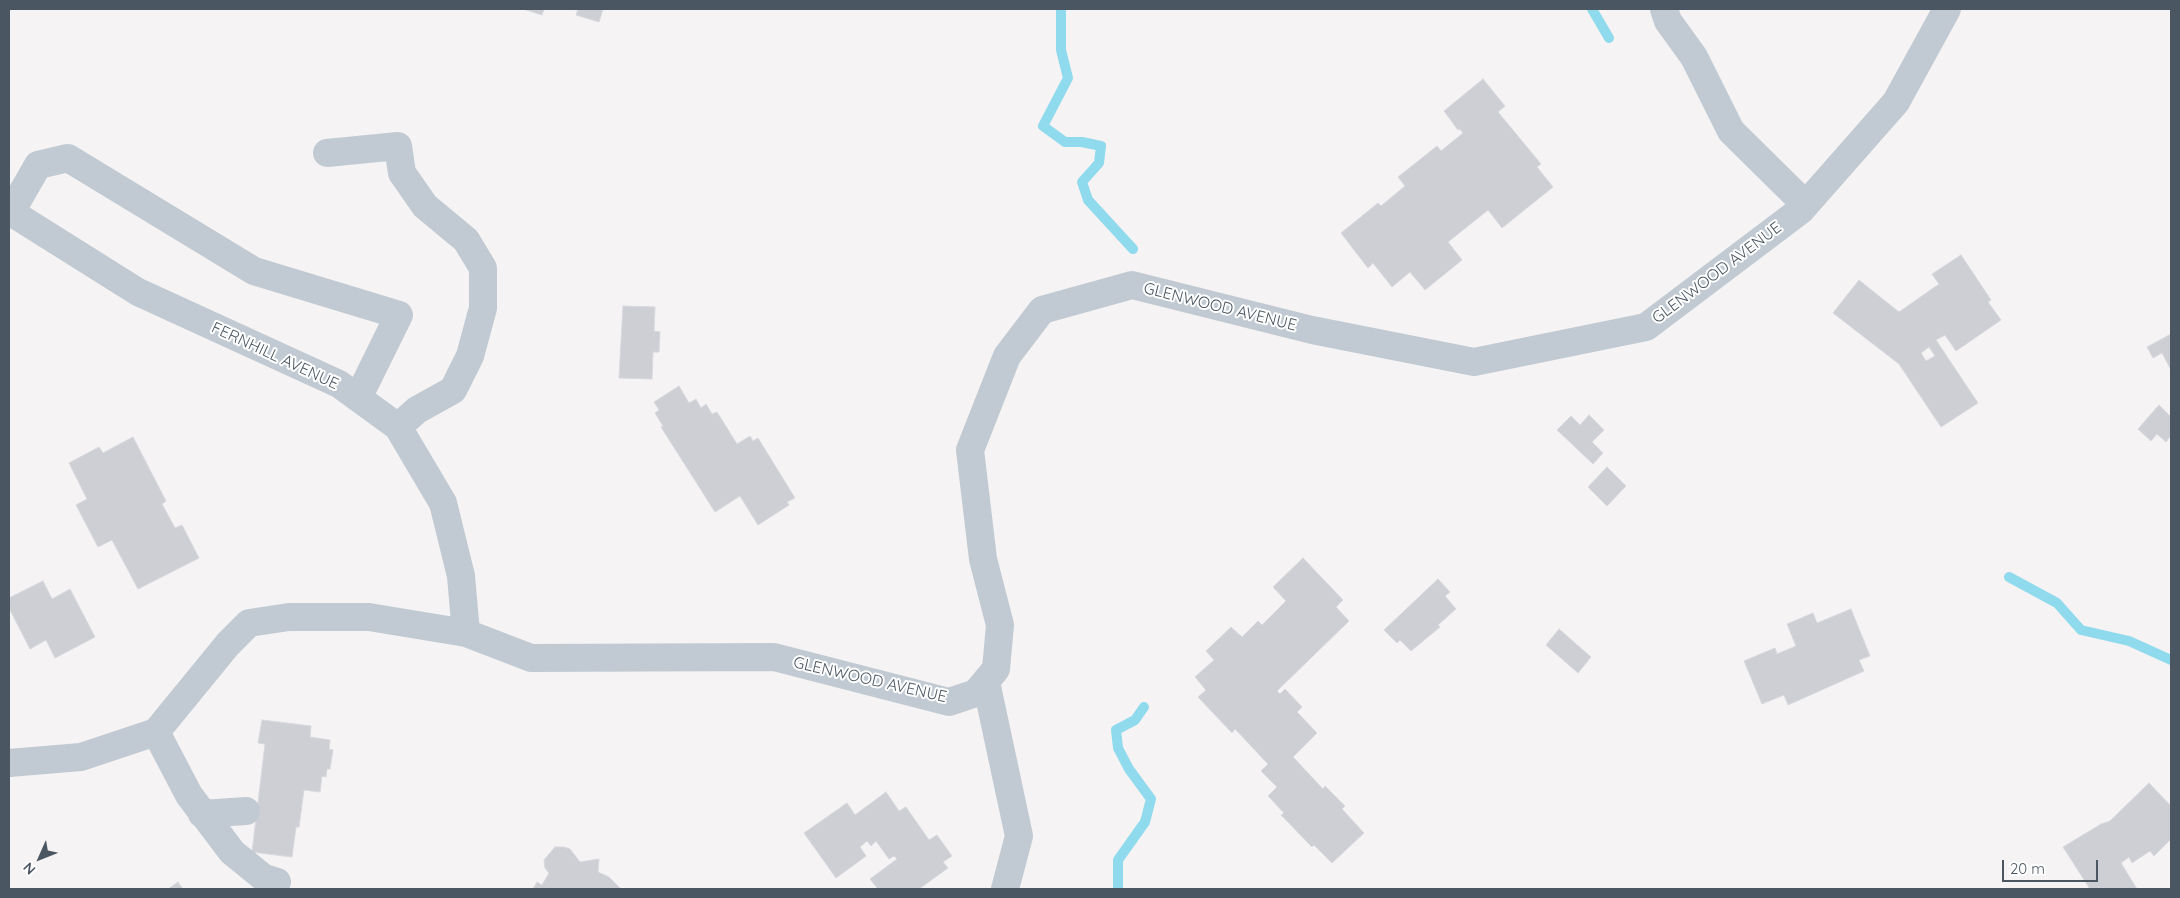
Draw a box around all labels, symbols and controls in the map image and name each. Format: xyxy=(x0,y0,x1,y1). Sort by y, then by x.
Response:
street label: GLENWOOD AVENUE xyxy=(1649,218,1785,328)
street label: GLENWOOD AVENUE xyxy=(1142,279,1298,335)
street label: FERNHILL AVENUE xyxy=(208,318,342,394)
street label: GLENWOOD AVENUE xyxy=(791,653,949,707)
north arrow xyxy=(15,833,65,883)
scale bar xyxy=(2005,850,2101,882)
text: N xyxy=(19,858,39,878)
text: 20 m xyxy=(2010,859,2045,878)

